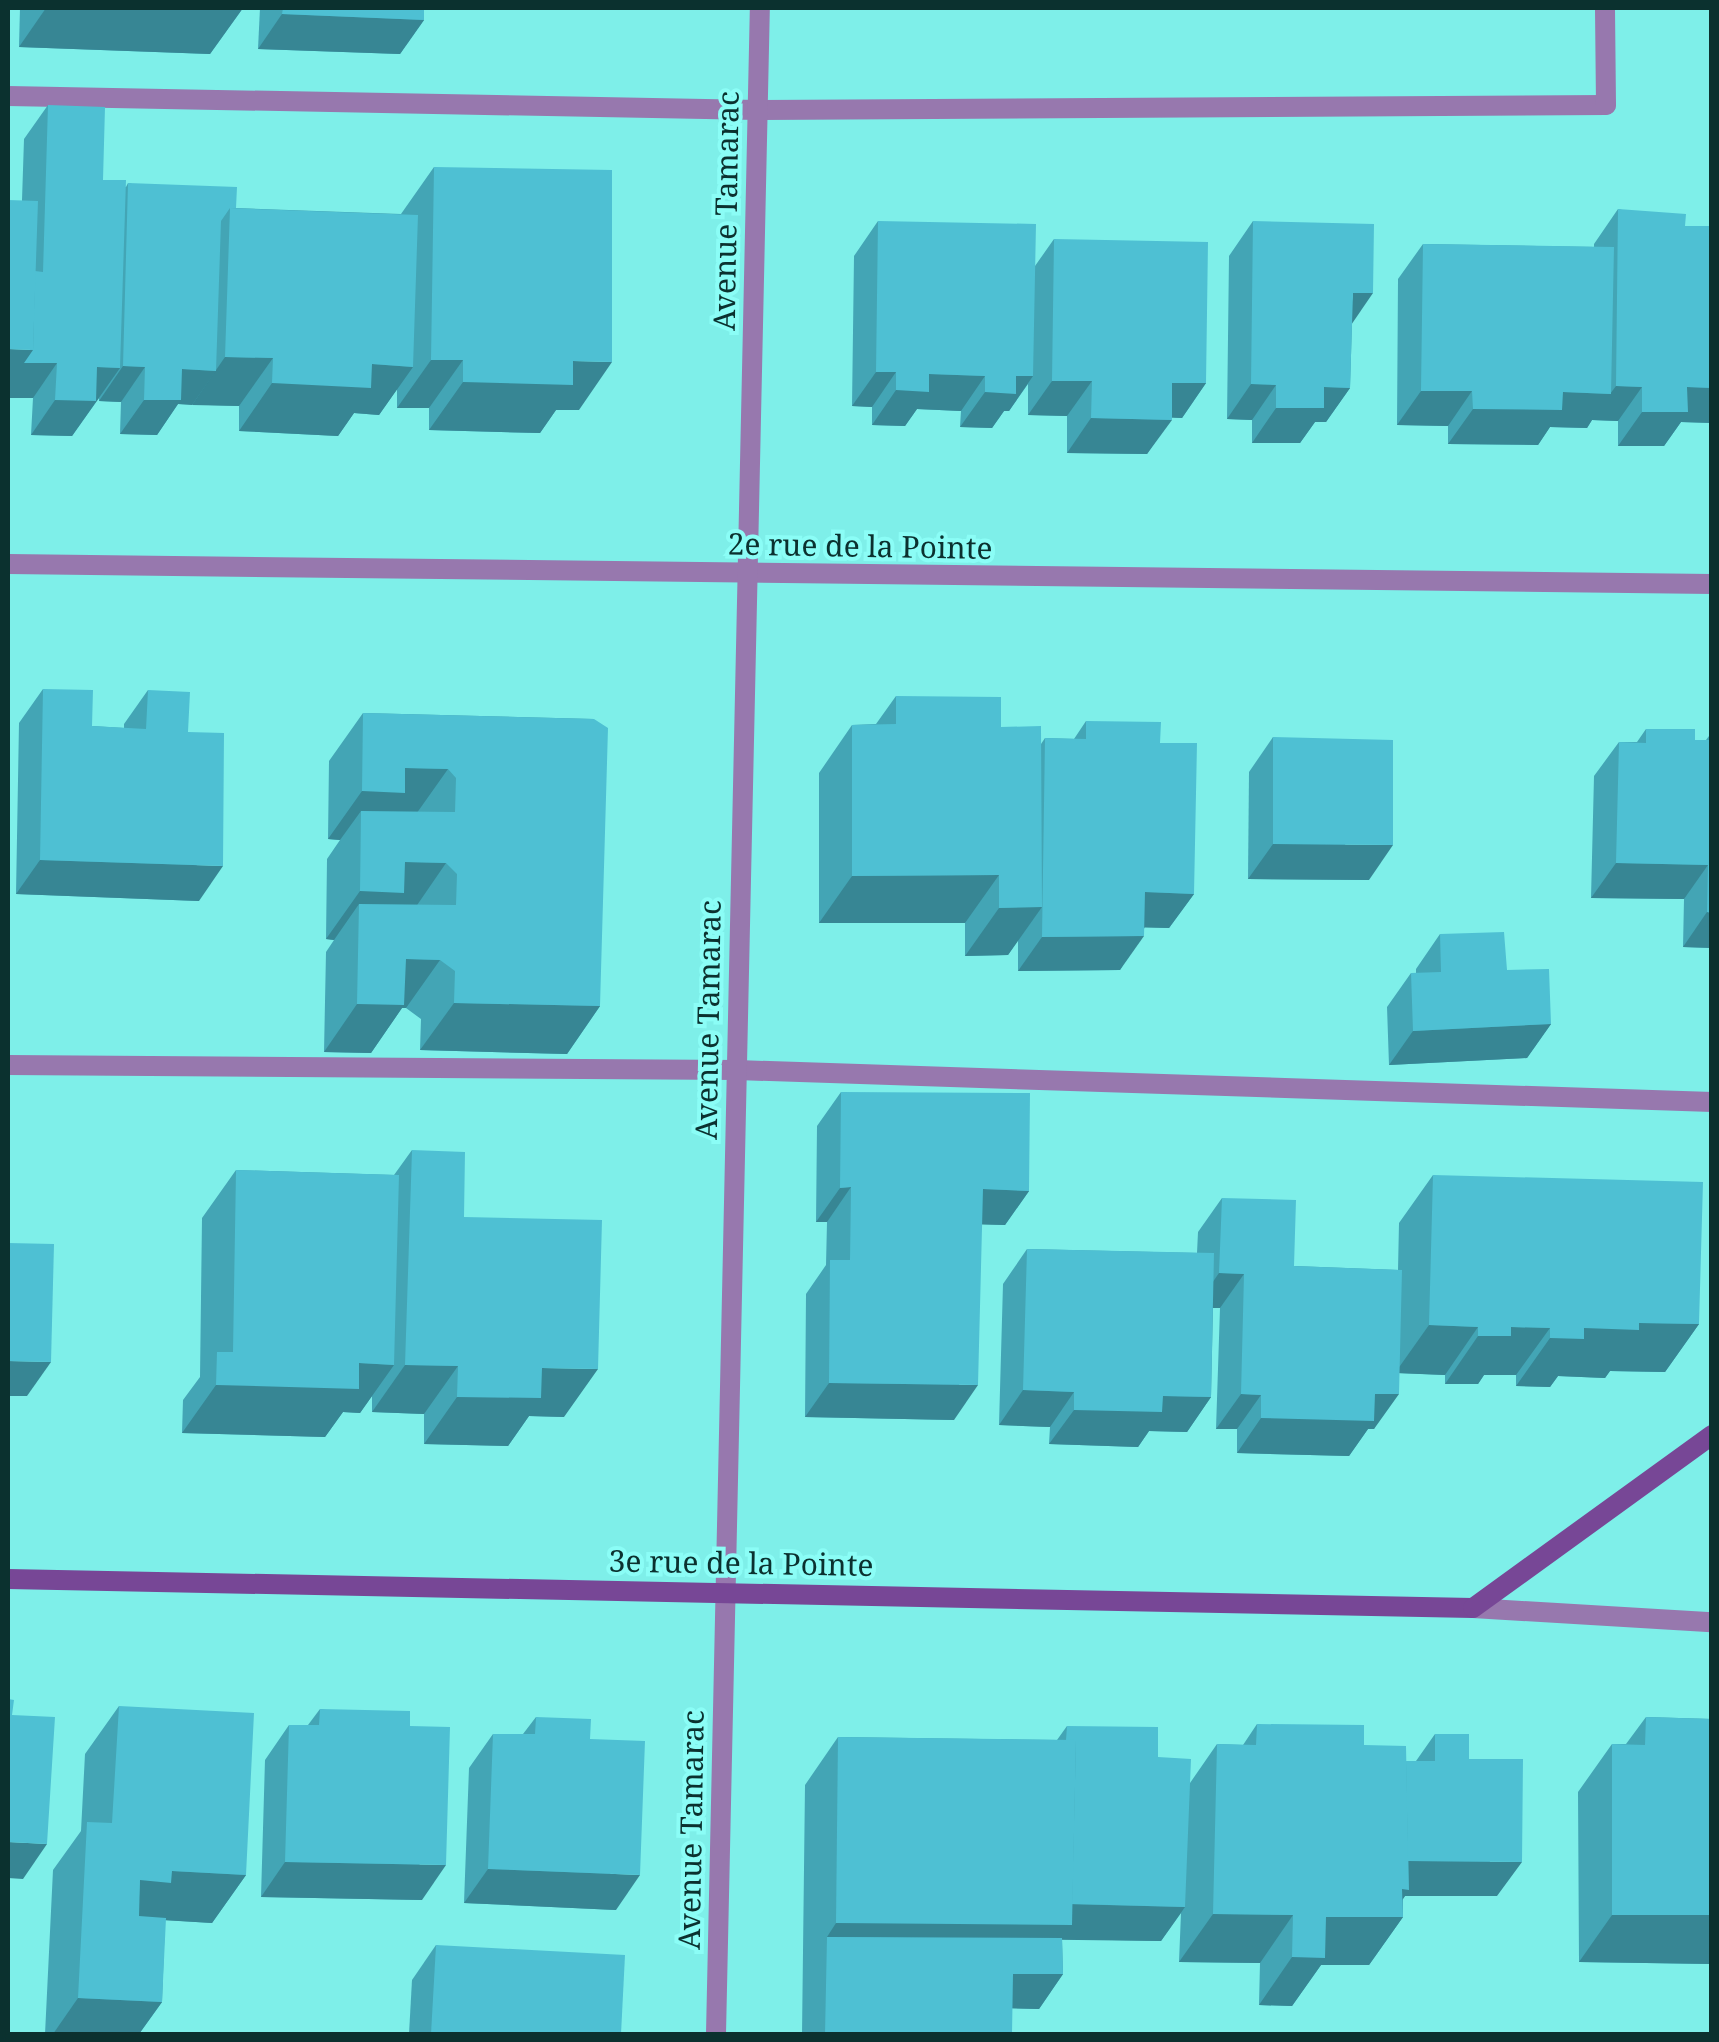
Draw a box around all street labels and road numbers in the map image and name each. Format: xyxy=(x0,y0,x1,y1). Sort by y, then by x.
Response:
street label: Avenue Tamarac xyxy=(706,91,746,331)
street label: 2e rue de la Pointe xyxy=(727,526,993,566)
street label: Avenue Tamarac xyxy=(688,900,728,1140)
street label: 3e rue de la Pointe xyxy=(608,1543,874,1583)
street label: Avenue Tamarac xyxy=(671,1710,711,1950)

